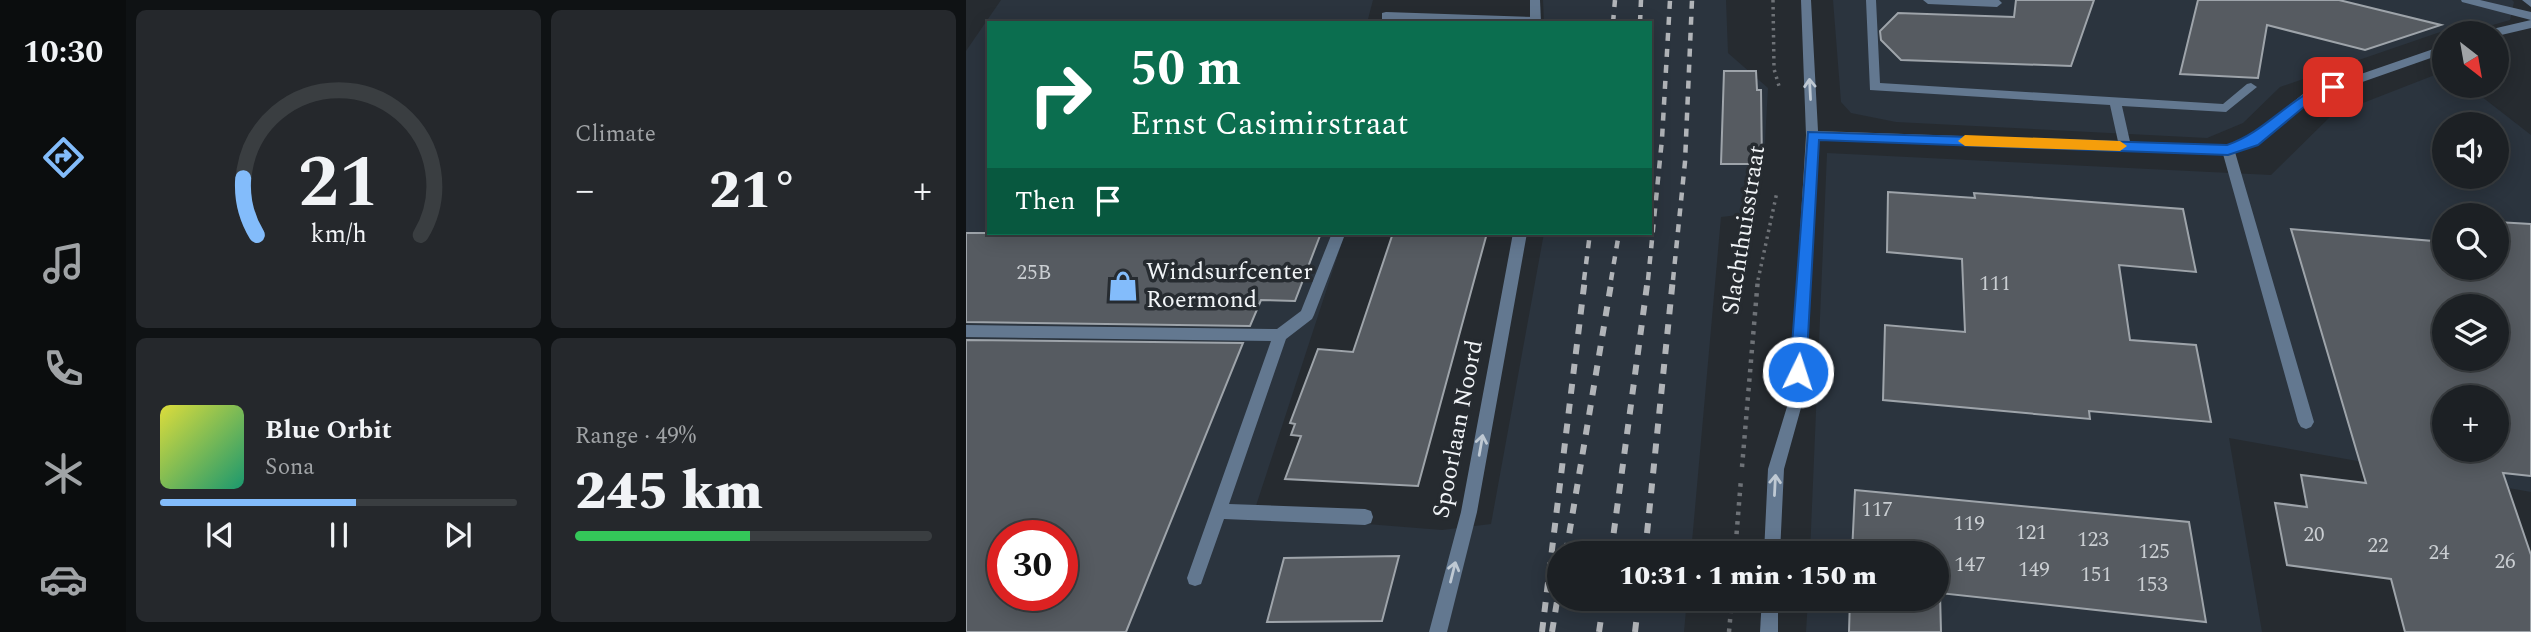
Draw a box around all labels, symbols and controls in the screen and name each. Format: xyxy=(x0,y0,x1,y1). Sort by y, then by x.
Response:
north arrow xyxy=(2432,21,2510,98)
map controls xyxy=(2432,21,2509,462)
text: 10:30 xyxy=(23,28,103,77)
text: 50 m xyxy=(1130,32,1241,107)
icon: right xyxy=(1015,49,1106,140)
pin xyxy=(2303,57,2363,117)
icon: arrive xyxy=(2314,68,2352,106)
one-way arrow xyxy=(1804,78,1817,101)
text: Ernst Casimirstraat xyxy=(1130,100,1409,149)
button: sound xyxy=(2432,112,2509,189)
text: Climate xyxy=(575,117,656,152)
text: 21 xyxy=(298,128,379,239)
icon: directions xyxy=(39,133,88,182)
street label: Slachthuisstraat xyxy=(1713,143,1775,317)
text: 21° xyxy=(709,152,798,231)
text: − xyxy=(575,162,594,220)
text: + xyxy=(913,162,932,220)
text: Then xyxy=(1015,181,1075,221)
icon: arrive xyxy=(1089,182,1127,220)
button: search xyxy=(2432,203,2509,280)
text: km/h xyxy=(310,216,367,254)
icon: music xyxy=(39,239,88,288)
place label: Windsurfcenter Roermond xyxy=(1146,254,1313,318)
house number: 25B xyxy=(1017,257,1051,289)
house number: 111 xyxy=(1979,268,2011,300)
shop icon: Windsurfcenter Roermond xyxy=(1106,269,1140,303)
button: layers xyxy=(2432,294,2509,371)
position arrow xyxy=(1761,335,1835,409)
street label: Spoorlaan Noord xyxy=(1423,337,1493,521)
icon: phone xyxy=(39,344,88,393)
button: + xyxy=(2432,385,2509,462)
text: Blue Orbit xyxy=(265,410,392,450)
text: Range · 49% xyxy=(575,419,696,454)
one-way arrow xyxy=(1475,434,1488,457)
icon: climate xyxy=(39,449,88,498)
text: Sona xyxy=(265,450,315,485)
text: 245 km xyxy=(575,453,763,532)
one-way arrow xyxy=(1769,474,1782,497)
house number: 117 xyxy=(1861,494,1893,526)
house number: 119 xyxy=(1953,508,1985,540)
icon: previous xyxy=(201,516,239,554)
icon: pause xyxy=(320,516,358,554)
icon: next xyxy=(439,516,477,554)
house number: 121 xyxy=(2015,517,2047,549)
house number: 20 xyxy=(2304,519,2325,551)
speed limit sign: 30 xyxy=(987,520,1078,611)
house number: 123 xyxy=(2077,524,2109,556)
house number: 22 xyxy=(2368,530,2389,562)
house number: 125 xyxy=(2138,536,2170,568)
house number: 24 xyxy=(2429,537,2450,569)
house number: 26 xyxy=(2495,546,2516,578)
house number: 147 xyxy=(1954,549,1986,581)
house number: 149 xyxy=(2018,554,2050,586)
icon: car xyxy=(39,555,88,604)
text: 10:31 · 1 min · 150 m xyxy=(1619,556,1877,596)
house number: 151 xyxy=(2080,559,2112,591)
one-way arrow xyxy=(1447,561,1460,584)
house number: 153 xyxy=(2136,569,2168,601)

